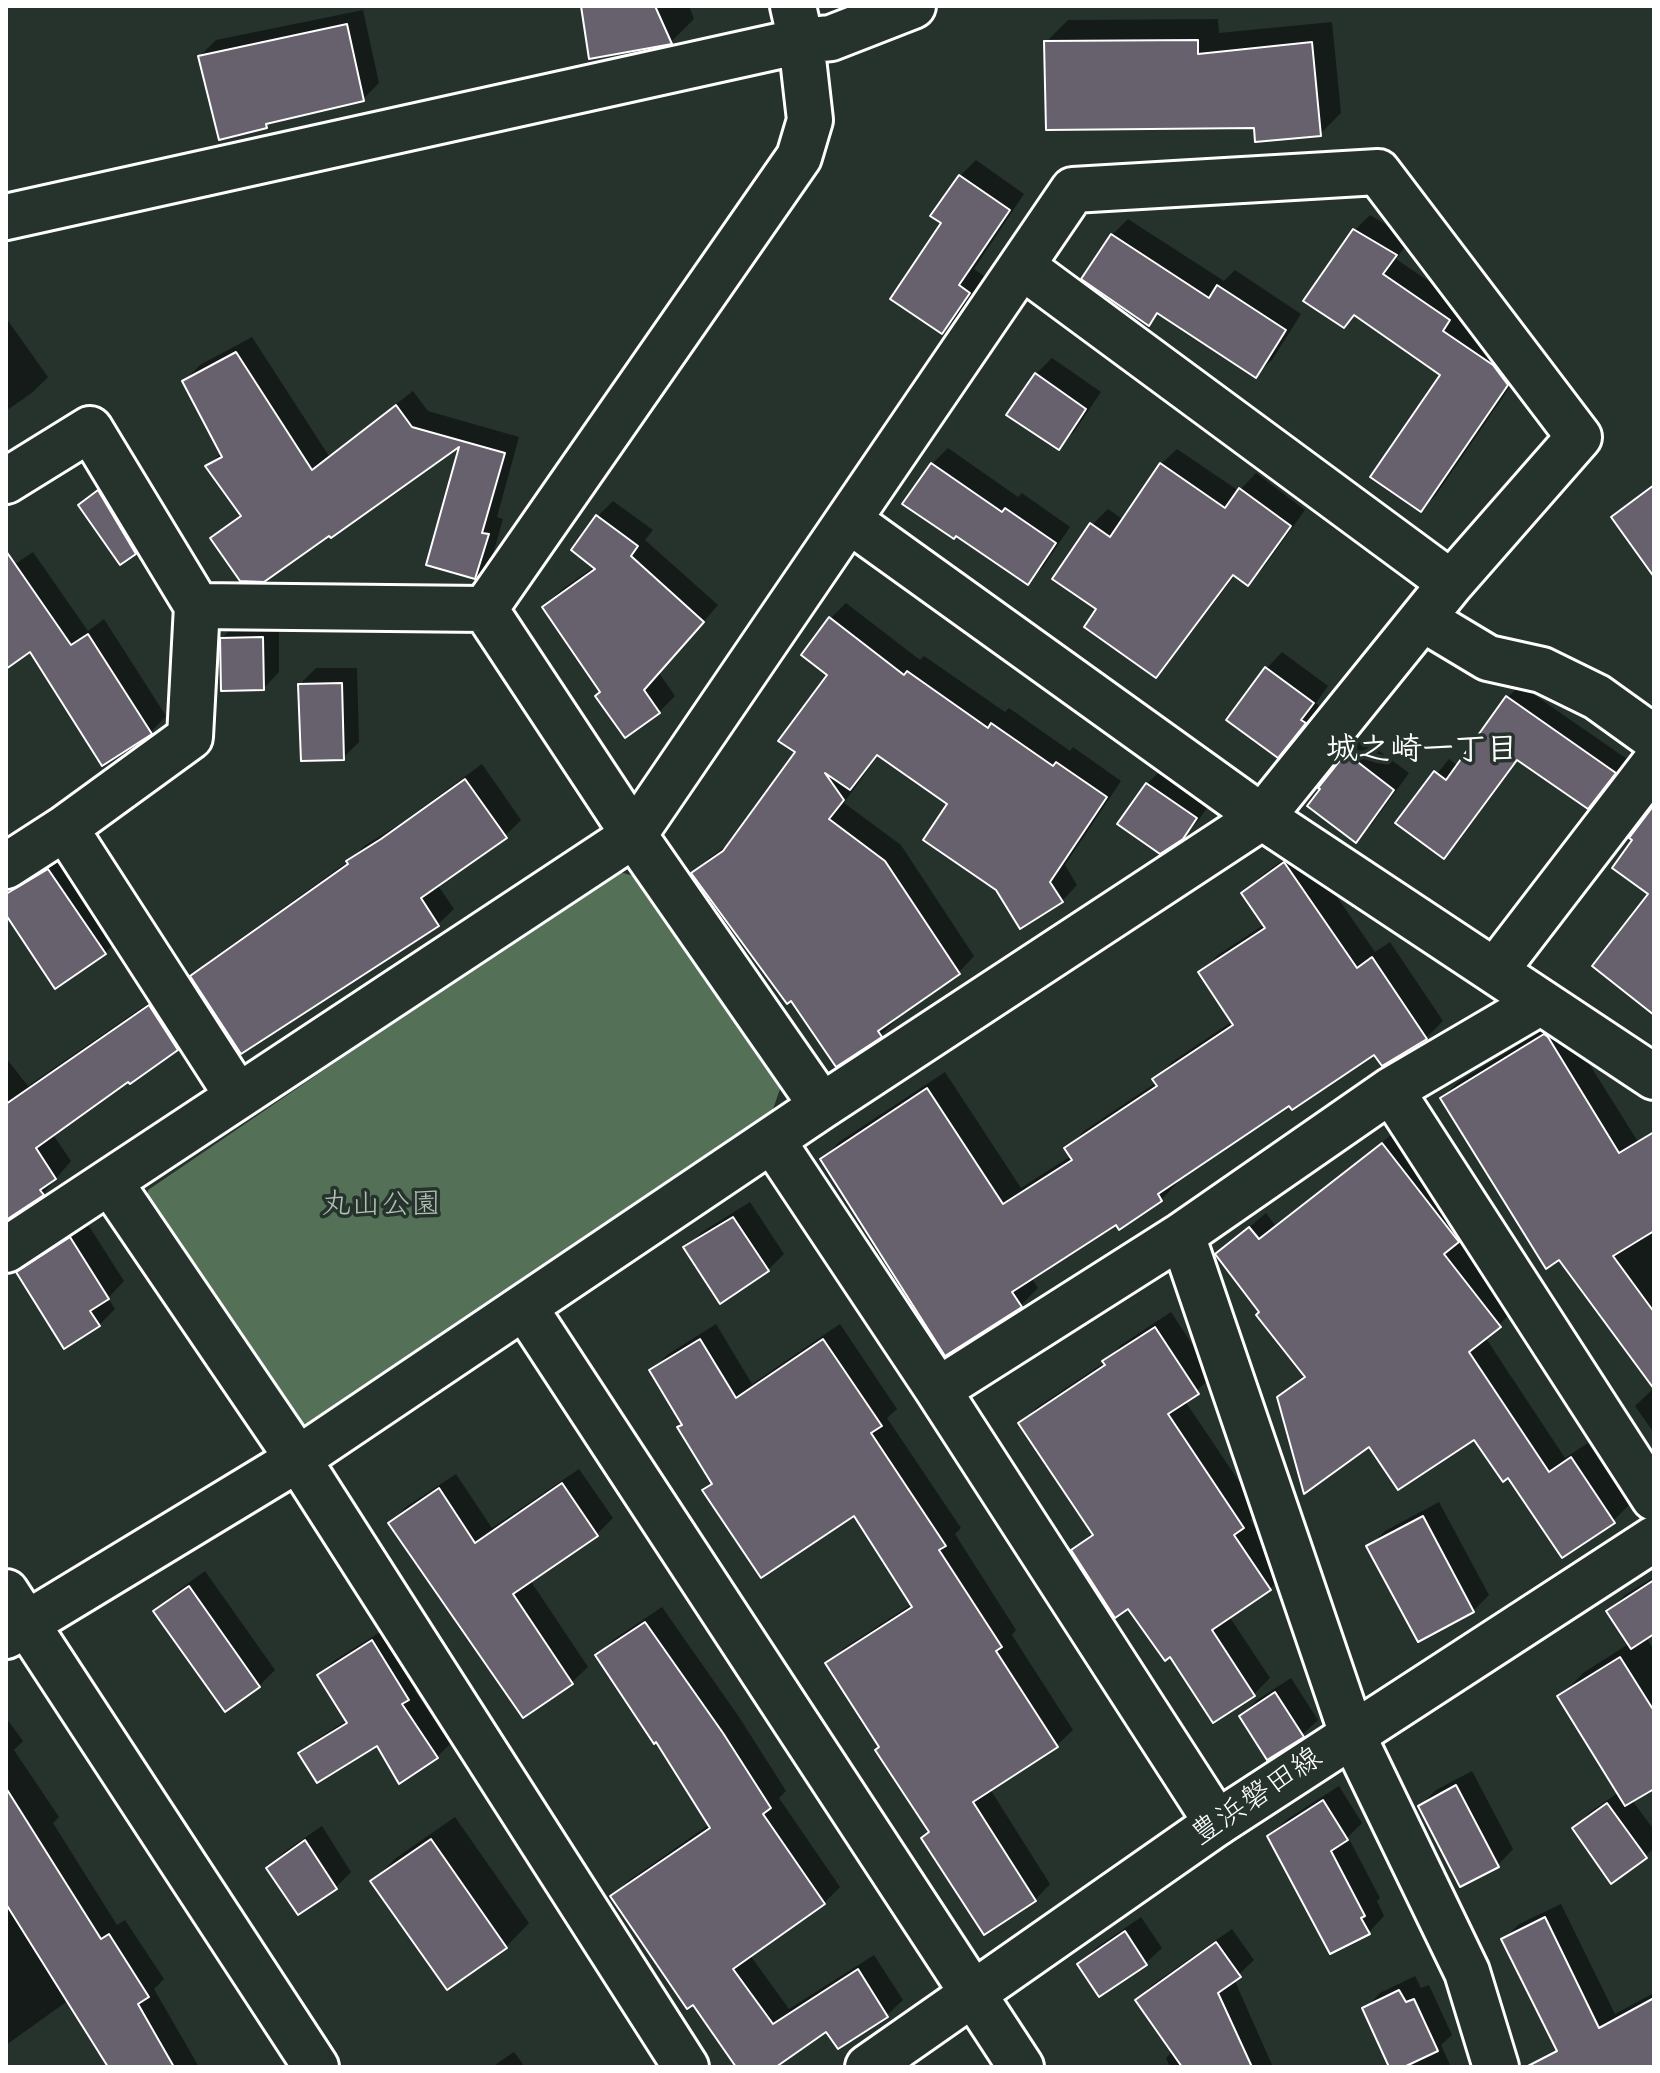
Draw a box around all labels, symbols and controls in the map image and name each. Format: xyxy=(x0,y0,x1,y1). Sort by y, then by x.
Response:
district label: 城之崎一丁目 xyxy=(1326,732,1518,770)
park label: 丸山公園 xyxy=(321,1187,441,1223)
street label: 豊浜磐田線 xyxy=(1185,1740,1329,1854)

